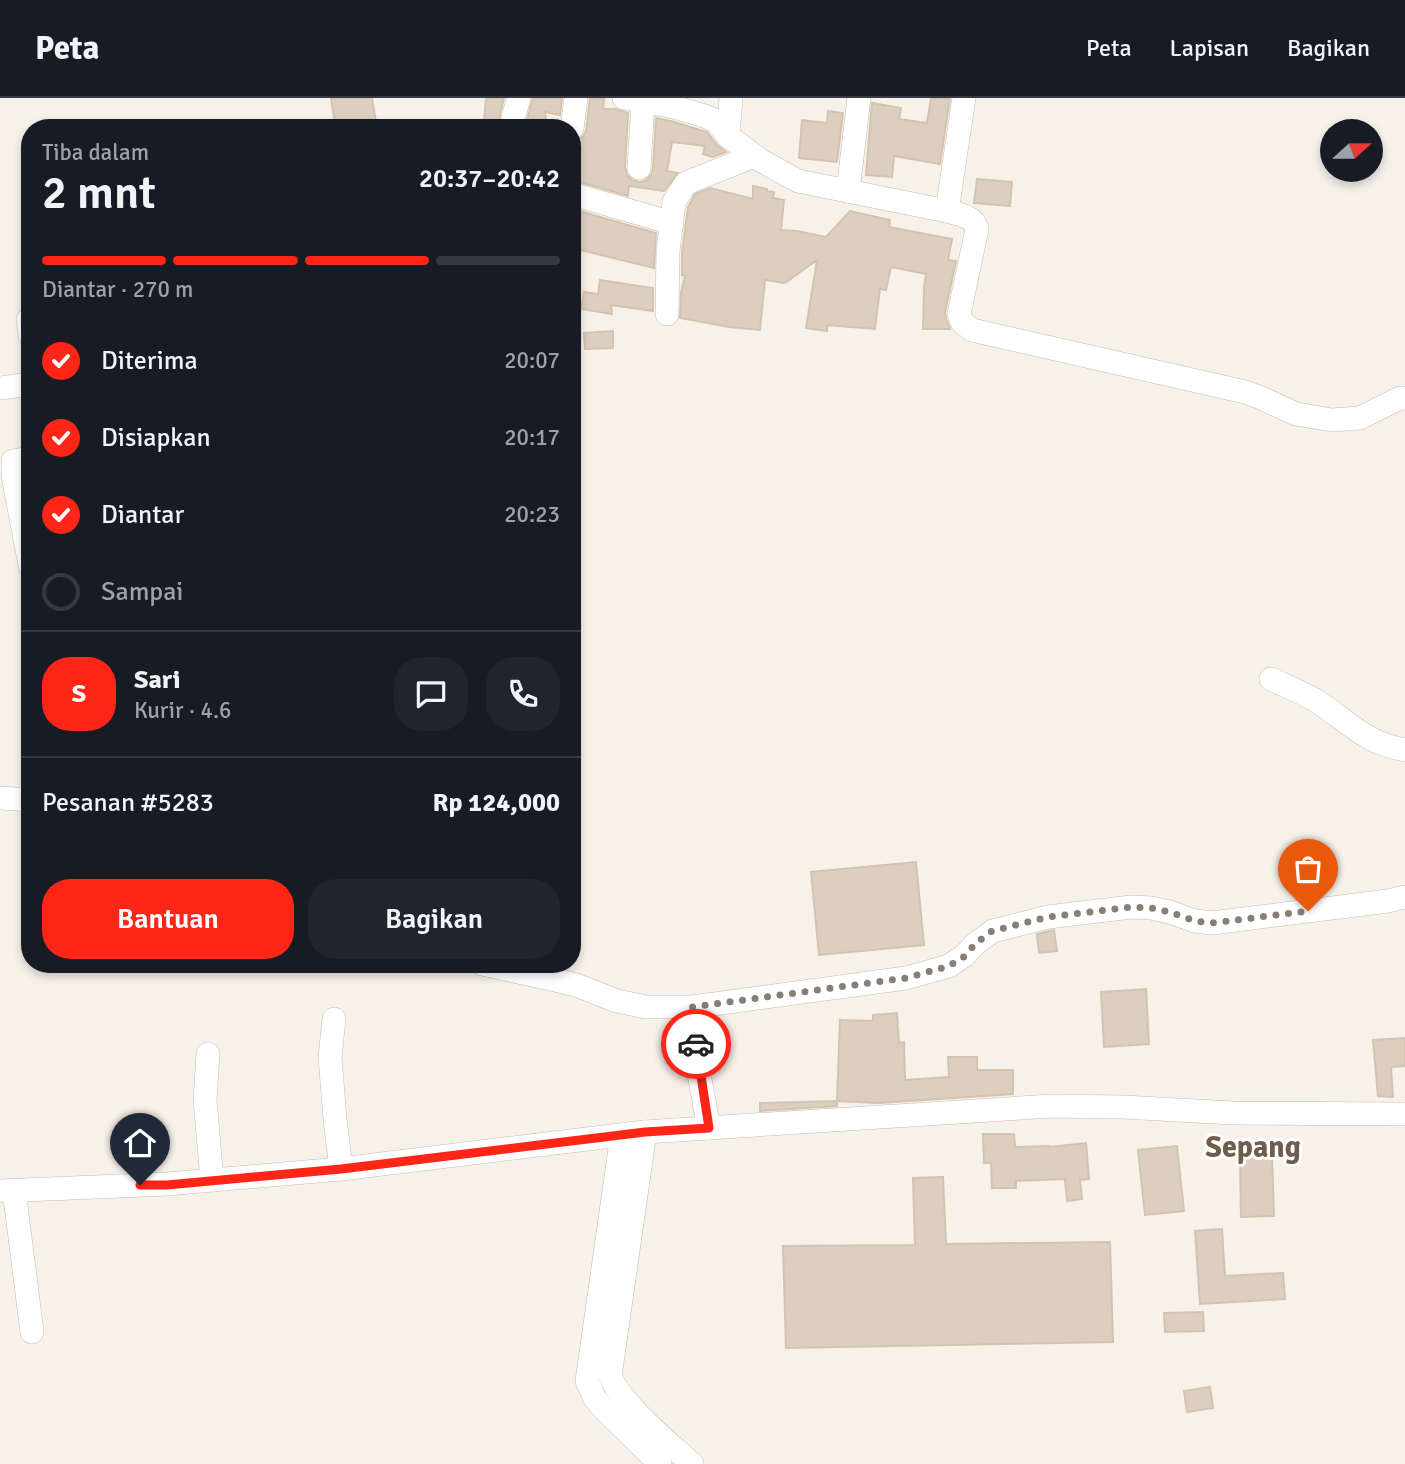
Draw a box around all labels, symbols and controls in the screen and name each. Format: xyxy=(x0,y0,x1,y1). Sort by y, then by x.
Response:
text: Peta xyxy=(35,28,99,69)
text: Peta xyxy=(1086,33,1132,63)
text: Lapisan xyxy=(1170,33,1249,63)
text: Bagikan xyxy=(1287,33,1370,63)
north arrow xyxy=(1320,119,1382,182)
map controls xyxy=(1320,119,1383,182)
text: Tiba dalam xyxy=(42,138,149,167)
text: 20:37–20:42 xyxy=(419,163,560,195)
text: 2 mnt xyxy=(42,165,156,221)
text: Diantar · 270 m xyxy=(42,275,193,304)
icon: check xyxy=(42,342,80,380)
text: Diterima xyxy=(101,345,198,377)
text: 20:07 xyxy=(504,346,560,375)
icon: check xyxy=(42,419,80,457)
text: Disiapkan xyxy=(101,422,211,454)
text: 20:17 xyxy=(504,423,560,452)
icon: check xyxy=(42,496,80,534)
text: Diantar xyxy=(101,499,184,531)
text: 20:23 xyxy=(504,500,560,529)
text: Sampai xyxy=(101,576,183,608)
button: chat xyxy=(394,657,468,731)
button: phone xyxy=(486,657,560,731)
text: Sari xyxy=(134,664,180,696)
text: S xyxy=(72,678,86,710)
text: Kurir · 4.6 xyxy=(134,696,231,725)
text: Pesanan #5283 xyxy=(42,787,214,819)
text: Rp 124,000 xyxy=(432,787,560,819)
pin xyxy=(1278,839,1338,911)
icon: bag xyxy=(1289,850,1327,888)
button: Bantuan xyxy=(42,879,294,959)
button: Bagikan xyxy=(308,879,560,959)
courier xyxy=(661,1009,731,1079)
icon: car xyxy=(677,1025,715,1063)
pin xyxy=(110,1113,170,1185)
icon: home xyxy=(121,1124,159,1162)
district label: Sepang xyxy=(1205,1129,1301,1166)

